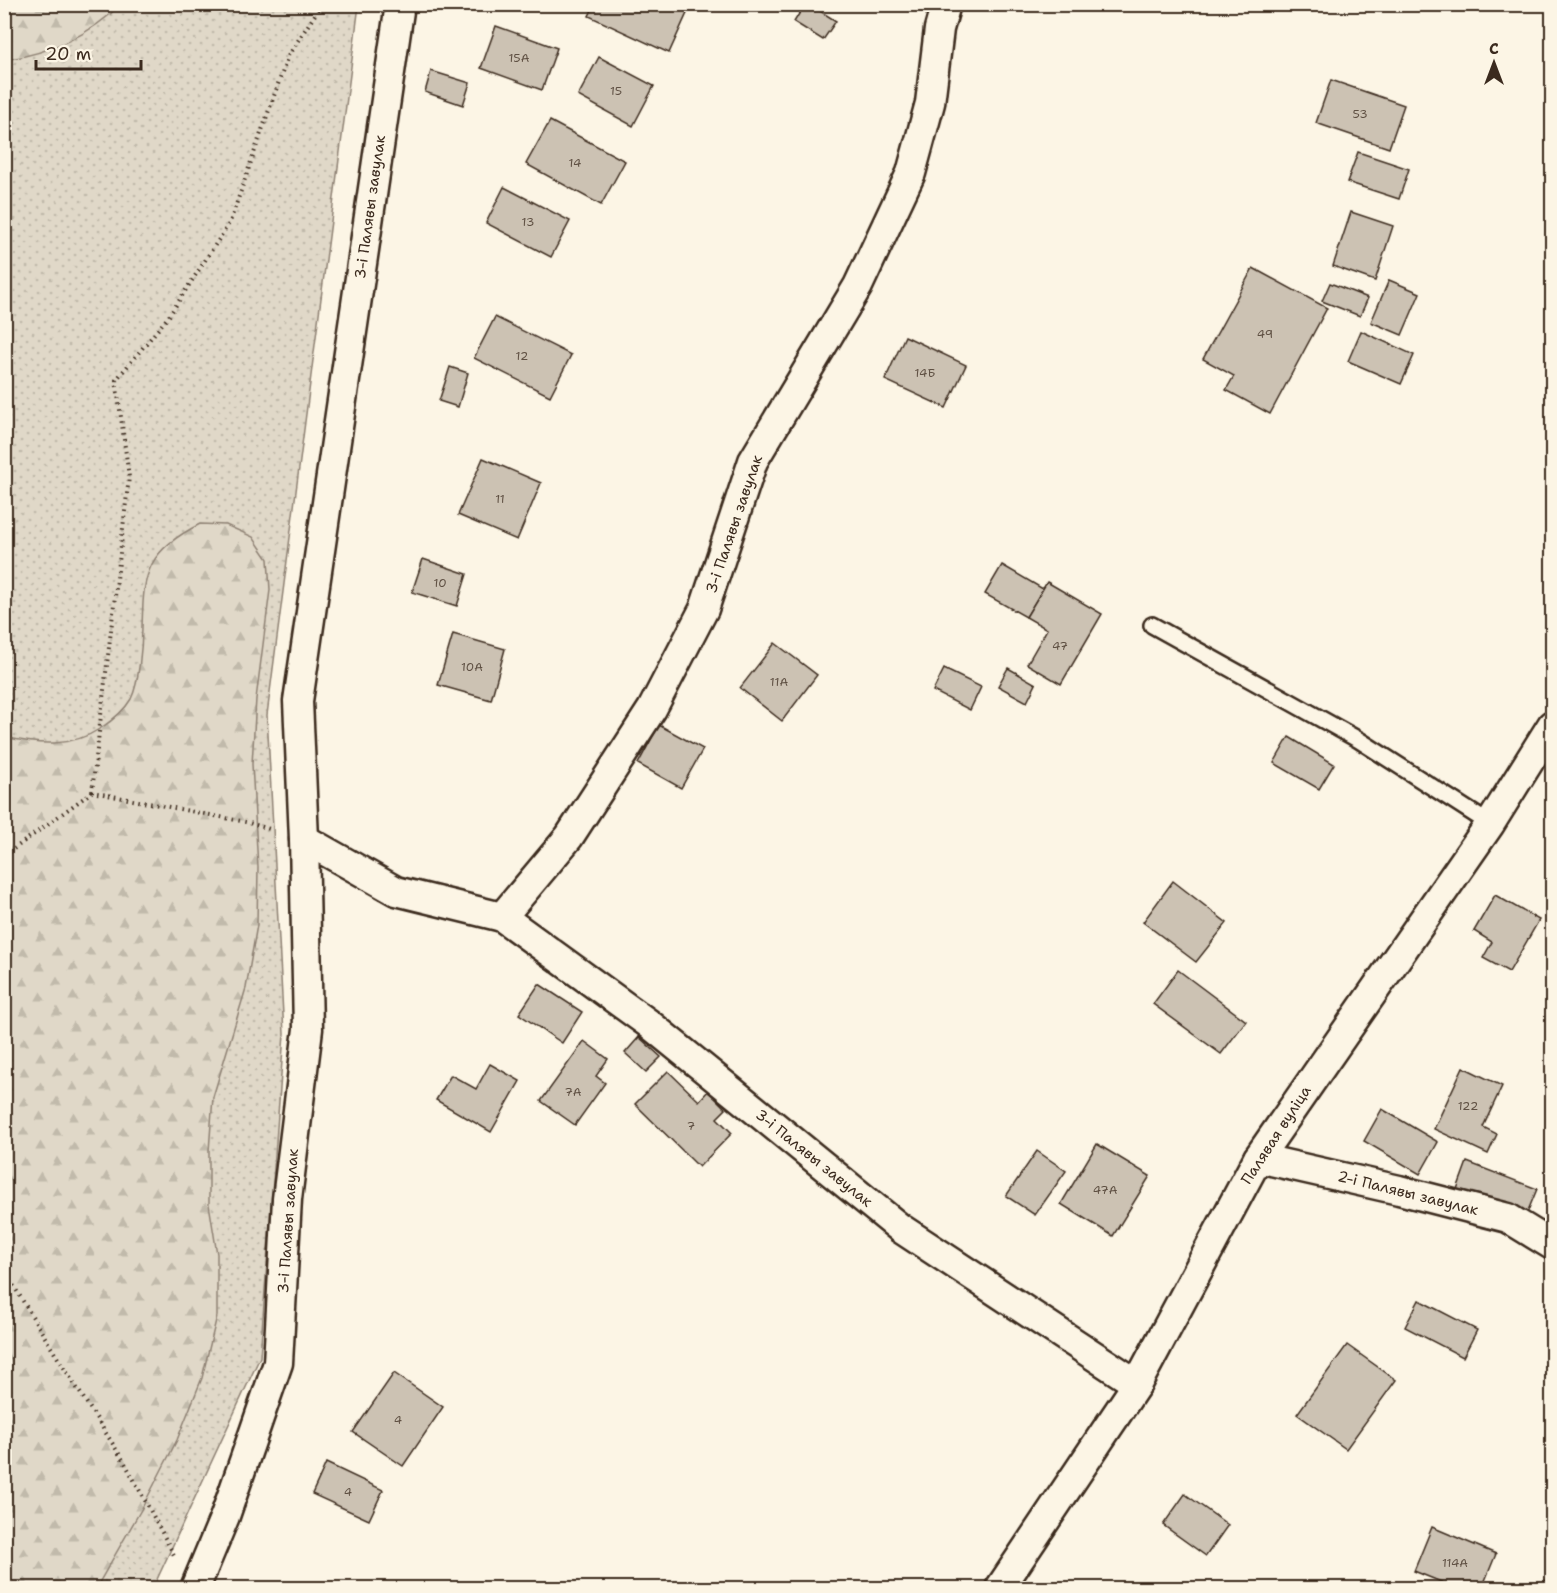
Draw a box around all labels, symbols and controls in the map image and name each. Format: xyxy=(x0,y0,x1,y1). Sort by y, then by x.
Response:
scale bar xyxy=(36,33,141,71)
north arrow xyxy=(1464,33,1524,93)
text: С xyxy=(1489,38,1499,59)
text: 20 m xyxy=(45,42,91,66)
house number: 15А xyxy=(509,50,530,66)
house number: 15 xyxy=(610,83,622,99)
house number: 53 xyxy=(1352,106,1368,122)
street label: 3-і Палявы завулак xyxy=(350,134,390,280)
house number: 14 xyxy=(569,155,581,171)
house number: 13 xyxy=(522,214,534,230)
house number: 49 xyxy=(1257,326,1273,342)
house number: 12 xyxy=(516,348,528,364)
house number: 14Б xyxy=(915,365,935,381)
street label: 3-і Палявы завулак xyxy=(701,452,767,596)
house number: 11 xyxy=(495,491,505,507)
house number: 10 xyxy=(433,575,447,591)
house number: 47 xyxy=(1052,638,1068,654)
house number: 10А xyxy=(461,659,483,675)
house number: 11А xyxy=(770,674,788,690)
street label: Палявая вуліца xyxy=(1237,1081,1316,1188)
house number: 7А xyxy=(564,1084,582,1100)
house number: 122 xyxy=(1458,1098,1478,1114)
street label: 3-і Палявы завулак xyxy=(751,1105,877,1211)
house number: 7 xyxy=(687,1118,695,1134)
street label: 3-і Палявы завулак xyxy=(273,1148,303,1294)
street label: 2-і Палявы завулак xyxy=(1336,1166,1480,1220)
house number: 47А xyxy=(1093,1182,1118,1198)
house number: 4 xyxy=(394,1412,402,1428)
house number: 4 xyxy=(344,1484,352,1500)
house number: 114А xyxy=(1442,1555,1468,1571)

